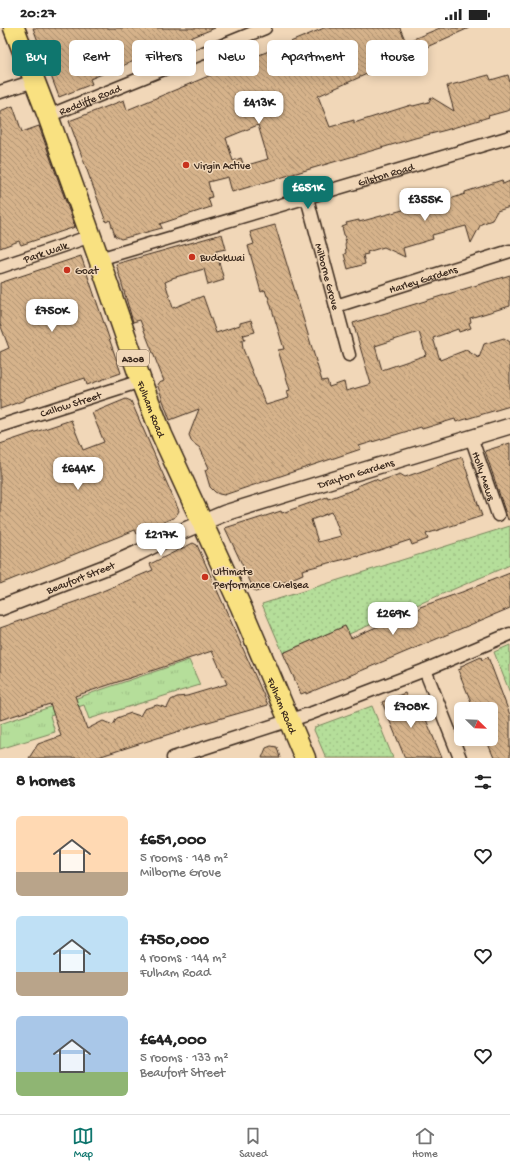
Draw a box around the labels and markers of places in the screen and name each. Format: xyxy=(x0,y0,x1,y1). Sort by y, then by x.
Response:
pin: £413K xyxy=(231,91,287,125)
marker: Virgin Active xyxy=(181,160,191,170)
place label: Virgin Active xyxy=(193,161,251,173)
pin: £651K xyxy=(280,176,336,210)
pin: £355K xyxy=(397,188,453,222)
marker: Budokwai xyxy=(187,252,197,262)
place label: Budokwai xyxy=(199,253,245,265)
marker: Goat xyxy=(62,265,72,275)
place label: Goat xyxy=(75,266,100,278)
pin: £750K xyxy=(24,299,80,333)
pin: £644K xyxy=(50,457,106,491)
pin: £217K xyxy=(133,523,189,557)
place label: Ultimate Performance Chelsea xyxy=(212,567,309,592)
marker: Ultimate Performance Chelsea xyxy=(200,572,210,582)
pin: £269K xyxy=(365,602,421,636)
pin: £708K xyxy=(383,695,439,729)

